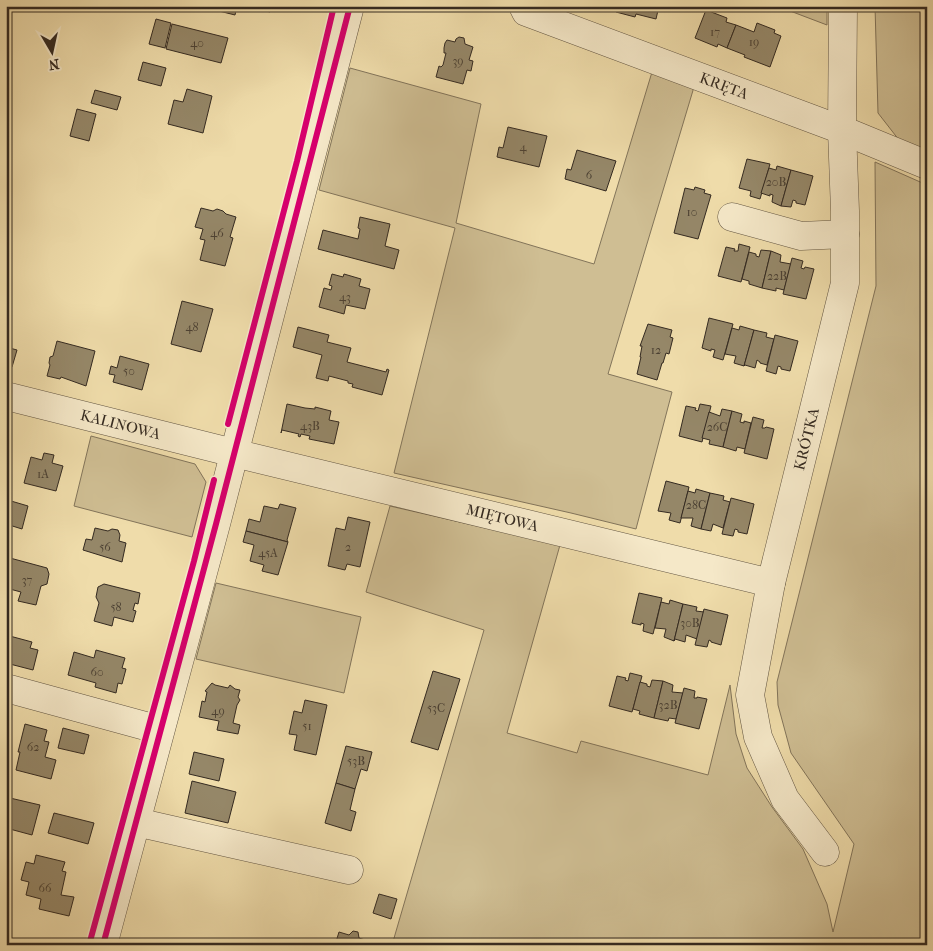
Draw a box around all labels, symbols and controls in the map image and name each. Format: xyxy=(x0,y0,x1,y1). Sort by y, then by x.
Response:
house number: 17 xyxy=(710,25,720,39)
north arrow xyxy=(28,28,78,78)
house number: 19 xyxy=(749,35,759,49)
house number: 40 xyxy=(190,36,204,50)
house number: 39 xyxy=(452,54,464,68)
text: N xyxy=(47,55,61,74)
street label: KRĘTA xyxy=(697,69,751,103)
house number: 4 xyxy=(519,140,527,154)
house number: 6 xyxy=(586,168,593,182)
house number: 20B xyxy=(766,175,786,189)
house number: 10 xyxy=(687,205,697,219)
house number: 46 xyxy=(210,226,224,240)
house number: 22B xyxy=(767,269,787,283)
house number: 43 xyxy=(339,290,351,304)
house number: 48 xyxy=(185,320,199,334)
house number: 12 xyxy=(651,343,661,357)
house number: 50 xyxy=(123,364,135,378)
street label: KALINOWA xyxy=(79,406,163,443)
street label: KRÓTKA xyxy=(790,406,823,472)
house number: 43B xyxy=(300,419,320,433)
house number: 26C xyxy=(707,420,727,434)
house number: 1A xyxy=(37,467,49,481)
house number: 28C xyxy=(686,498,706,512)
street label: MIĘTOWA xyxy=(464,500,541,535)
house number: 56 xyxy=(99,540,111,554)
house number: 2 xyxy=(345,540,351,554)
house number: 45A xyxy=(258,546,278,560)
house number: 37 xyxy=(22,573,33,587)
house number: 58 xyxy=(110,600,122,614)
house number: 30B xyxy=(680,616,700,630)
house number: 60 xyxy=(90,665,104,679)
house number: 32B xyxy=(659,698,678,712)
house number: 53C xyxy=(427,701,445,715)
house number: 49 xyxy=(211,704,225,718)
house number: 51 xyxy=(302,719,312,733)
house number: 62 xyxy=(27,740,39,754)
house number: 53B xyxy=(347,754,365,768)
house number: 66 xyxy=(39,881,52,895)

